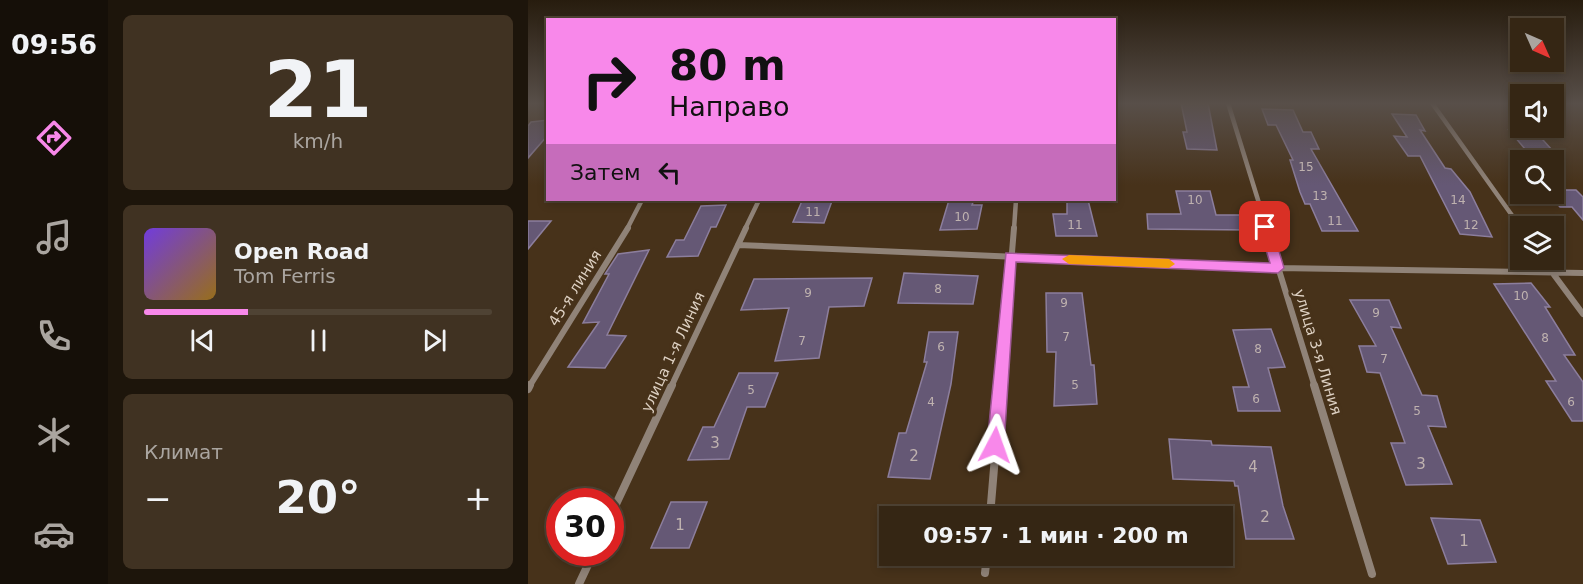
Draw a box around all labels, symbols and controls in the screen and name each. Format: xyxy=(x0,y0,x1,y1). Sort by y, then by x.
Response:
north arrow xyxy=(1510,18,1564,72)
map controls xyxy=(1510,18,1564,270)
text: 09:56 xyxy=(11,29,97,60)
text: 80 m xyxy=(669,41,786,90)
icon: right xyxy=(570,42,648,120)
text: 21 xyxy=(264,45,372,135)
button: sound xyxy=(1510,84,1564,138)
text: Направо xyxy=(669,91,790,122)
icon: directions xyxy=(33,117,75,159)
text: km/h xyxy=(293,129,343,153)
button: search xyxy=(1510,150,1564,204)
icon: left xyxy=(653,156,686,189)
text: Затем xyxy=(570,160,641,185)
house number: 15 xyxy=(1298,160,1314,174)
house number: 13 xyxy=(1312,189,1328,203)
house number: 10 xyxy=(1187,193,1203,207)
house number: 14 xyxy=(1450,193,1466,207)
pin xyxy=(1239,201,1290,252)
house number: 11 xyxy=(805,205,821,219)
house number: 10 xyxy=(954,210,970,224)
icon: arrive xyxy=(1248,210,1281,243)
house number: 11 xyxy=(1327,214,1343,228)
icon: music xyxy=(33,216,75,258)
button: layers xyxy=(1510,216,1564,270)
house number: 11 xyxy=(1067,218,1083,232)
house number: 12 xyxy=(1463,218,1479,232)
text: Open Road xyxy=(234,239,369,264)
street label: 45-я линия xyxy=(545,247,605,329)
text: Tom Ferris xyxy=(234,264,336,288)
house number: 8 xyxy=(934,282,942,296)
house number: 9 xyxy=(804,286,812,300)
street label: улица 3-я Линия xyxy=(1290,287,1346,417)
street label: улица 1-я Линия xyxy=(637,289,709,415)
house number: 10 xyxy=(1513,289,1529,303)
house number: 9 xyxy=(1060,296,1068,310)
house number: 9 xyxy=(1372,306,1380,320)
icon: phone xyxy=(33,315,75,357)
icon: previous xyxy=(186,324,219,357)
icon: pause xyxy=(302,324,335,357)
icon: next xyxy=(418,324,451,357)
house number: 7 xyxy=(1062,330,1070,344)
house number: 8 xyxy=(1541,331,1549,345)
house number: 7 xyxy=(798,334,806,348)
house number: 6 xyxy=(937,340,945,354)
house number: 8 xyxy=(1254,342,1262,356)
house number: 7 xyxy=(1380,352,1388,366)
house number: 5 xyxy=(1071,378,1079,392)
house number: 5 xyxy=(747,383,755,397)
house number: 6 xyxy=(1252,392,1260,406)
house number: 4 xyxy=(927,395,935,409)
house number: 6 xyxy=(1567,395,1575,409)
house number: 5 xyxy=(1413,404,1421,418)
position arrow xyxy=(963,413,1027,477)
icon: climate xyxy=(33,414,75,456)
house number: 3 xyxy=(710,434,720,452)
text: Климат xyxy=(144,440,223,464)
house number: 2 xyxy=(909,447,919,465)
house number: 3 xyxy=(1416,455,1426,473)
house number: 4 xyxy=(1248,458,1258,476)
text: 20° xyxy=(275,471,361,524)
text: − xyxy=(144,479,172,518)
text: + xyxy=(464,479,492,518)
speed limit sign: 30 xyxy=(546,488,624,566)
house number: 2 xyxy=(1260,508,1270,526)
icon: car xyxy=(33,513,75,555)
house number: 1 xyxy=(675,516,685,534)
text: 09:57 · 1 мин · 200 m xyxy=(923,523,1189,548)
house number: 1 xyxy=(1459,532,1469,550)

